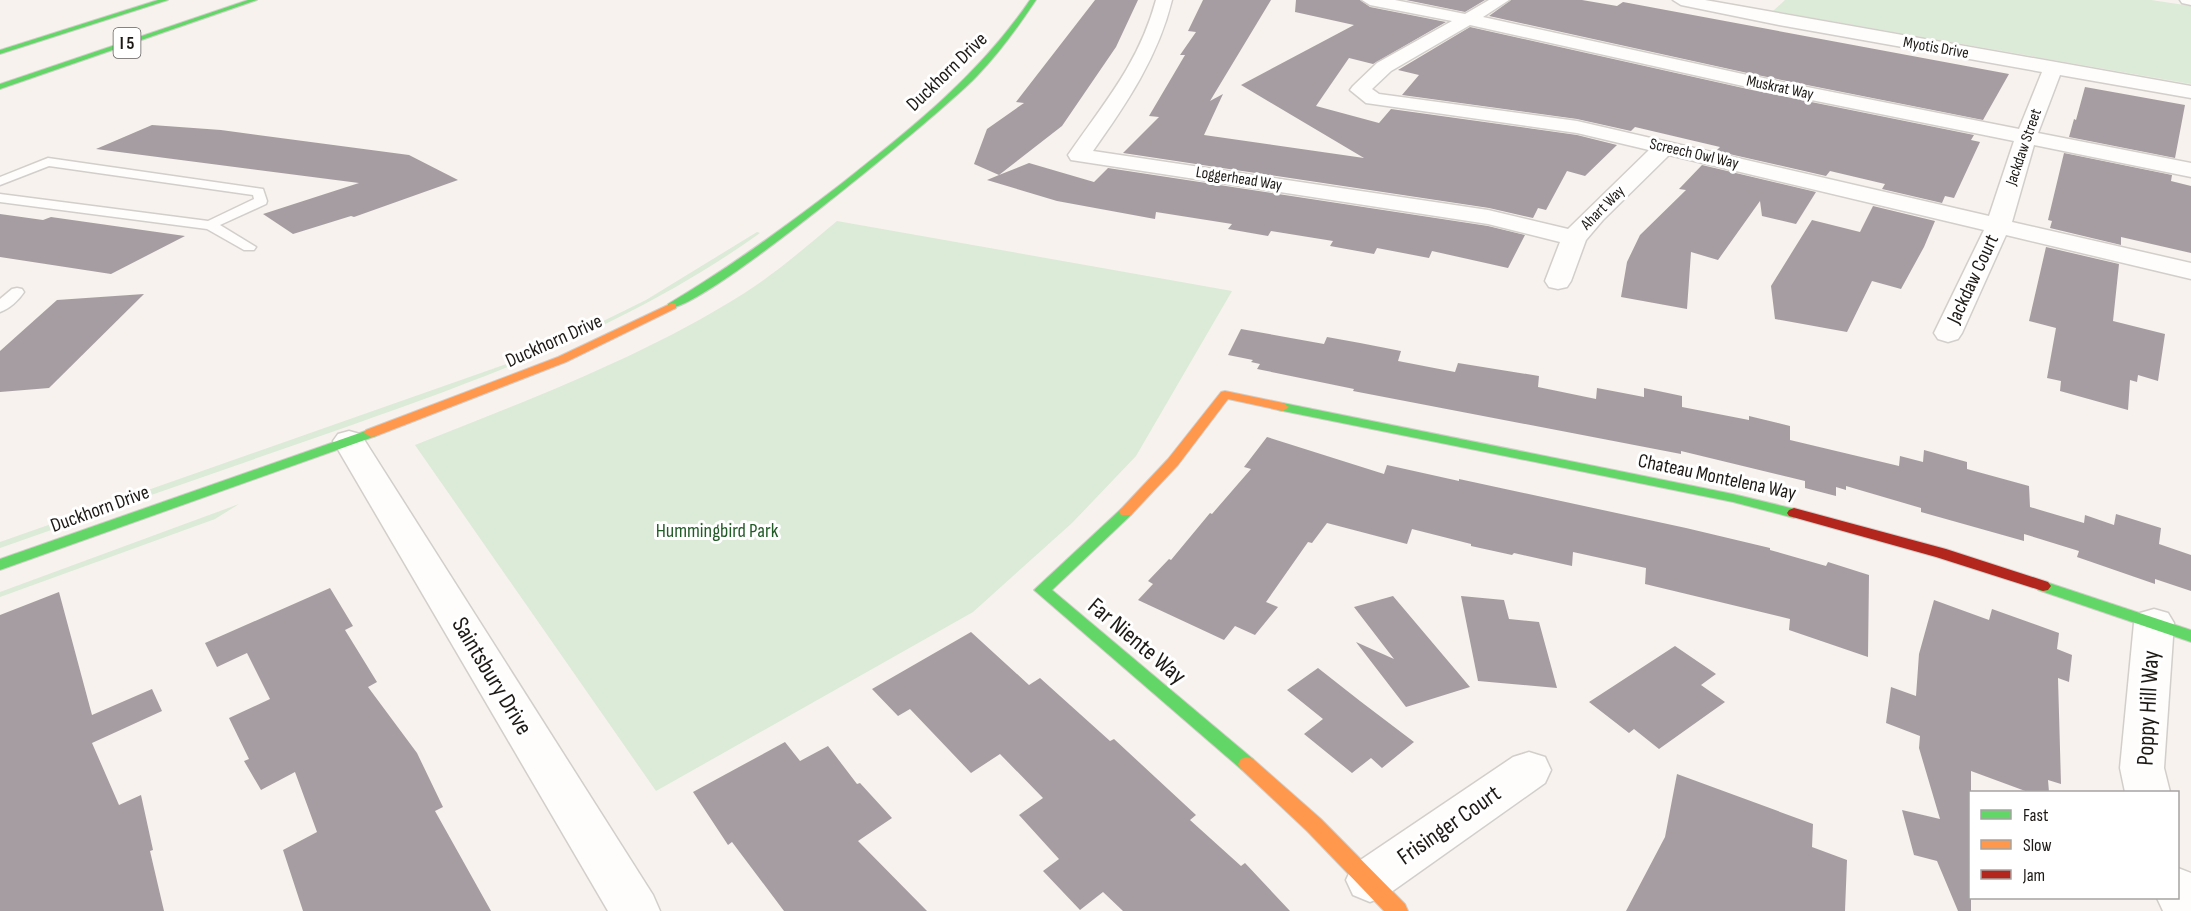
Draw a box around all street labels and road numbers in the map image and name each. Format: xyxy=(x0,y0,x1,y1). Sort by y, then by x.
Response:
road number: I 5 xyxy=(114,28,140,58)
street label: Duckhorn Drive xyxy=(902,28,992,116)
street label: Myotis Drive xyxy=(1902,33,1970,63)
street label: Muskrat Way xyxy=(1745,72,1815,104)
street label: Jackdaw Street xyxy=(2002,106,2046,189)
street label: Screech Owl Way xyxy=(1648,135,1740,173)
street label: Loggerhead Way xyxy=(1195,163,1283,195)
street label: Ahart Way xyxy=(1576,182,1629,235)
street label: Jackdaw Court xyxy=(1941,231,2004,328)
street label: Duckhorn Drive xyxy=(502,309,606,373)
street label: Chateau Montelena Way xyxy=(1636,449,1799,506)
street label: Duckhorn Drive xyxy=(47,480,153,538)
street label: Far Niente Way xyxy=(1082,592,1192,690)
street label: Saintsbury Drive xyxy=(446,612,538,740)
street label: Poppy Hill Way xyxy=(2130,650,2166,766)
street label: Frisinger Court xyxy=(1392,779,1506,871)

